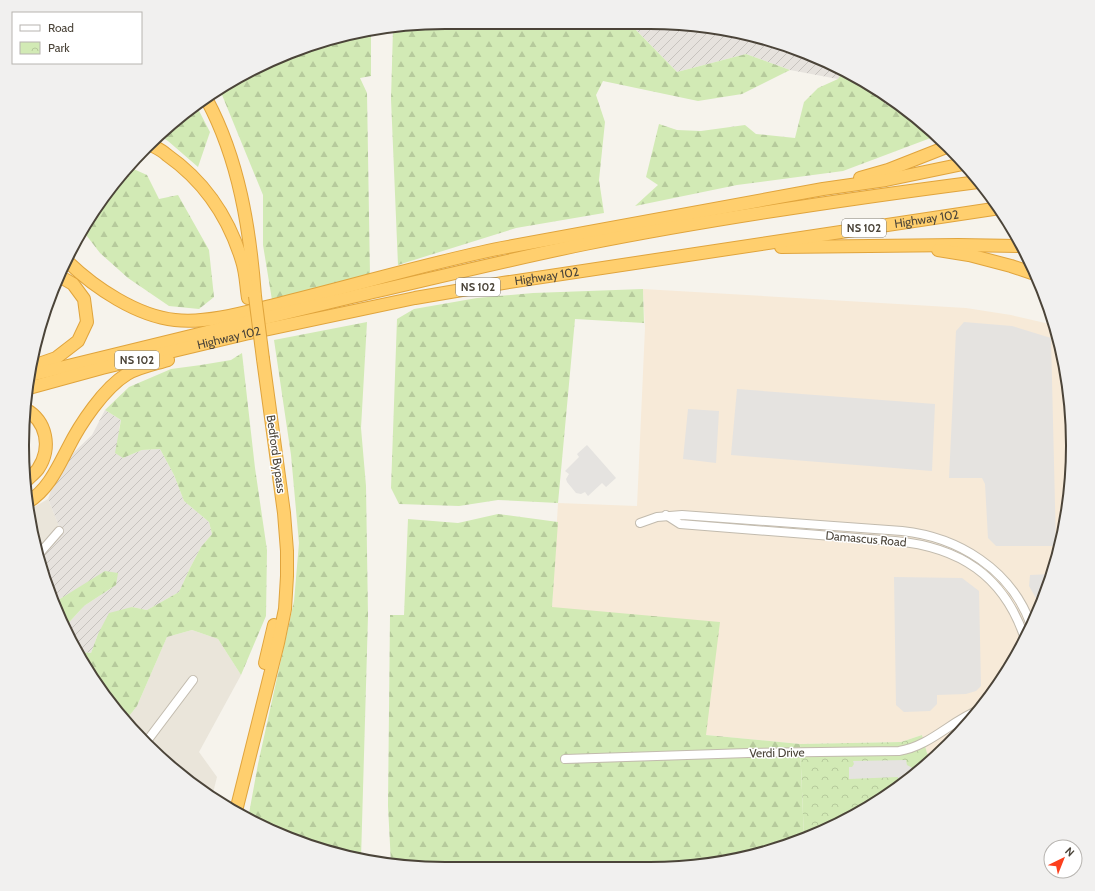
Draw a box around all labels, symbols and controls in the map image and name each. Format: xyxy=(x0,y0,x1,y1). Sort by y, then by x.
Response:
legend xyxy=(12,12,142,64)
text: Road xyxy=(48,20,74,35)
text: Park xyxy=(48,40,70,55)
street label: Highway 102 xyxy=(893,206,960,231)
road number: NS 102 xyxy=(842,219,886,237)
street label: Highway 102 xyxy=(514,264,580,288)
road number: NS 102 xyxy=(456,278,500,296)
street label: Highway 102 xyxy=(195,323,262,352)
road number: NS 102 xyxy=(115,351,159,369)
street label: Bedford Bypass xyxy=(264,414,289,494)
street label: Damascus Road xyxy=(825,527,907,550)
street label: Verdi Drive xyxy=(749,745,805,760)
north arrow xyxy=(1043,839,1083,879)
text: N xyxy=(1062,844,1077,859)

